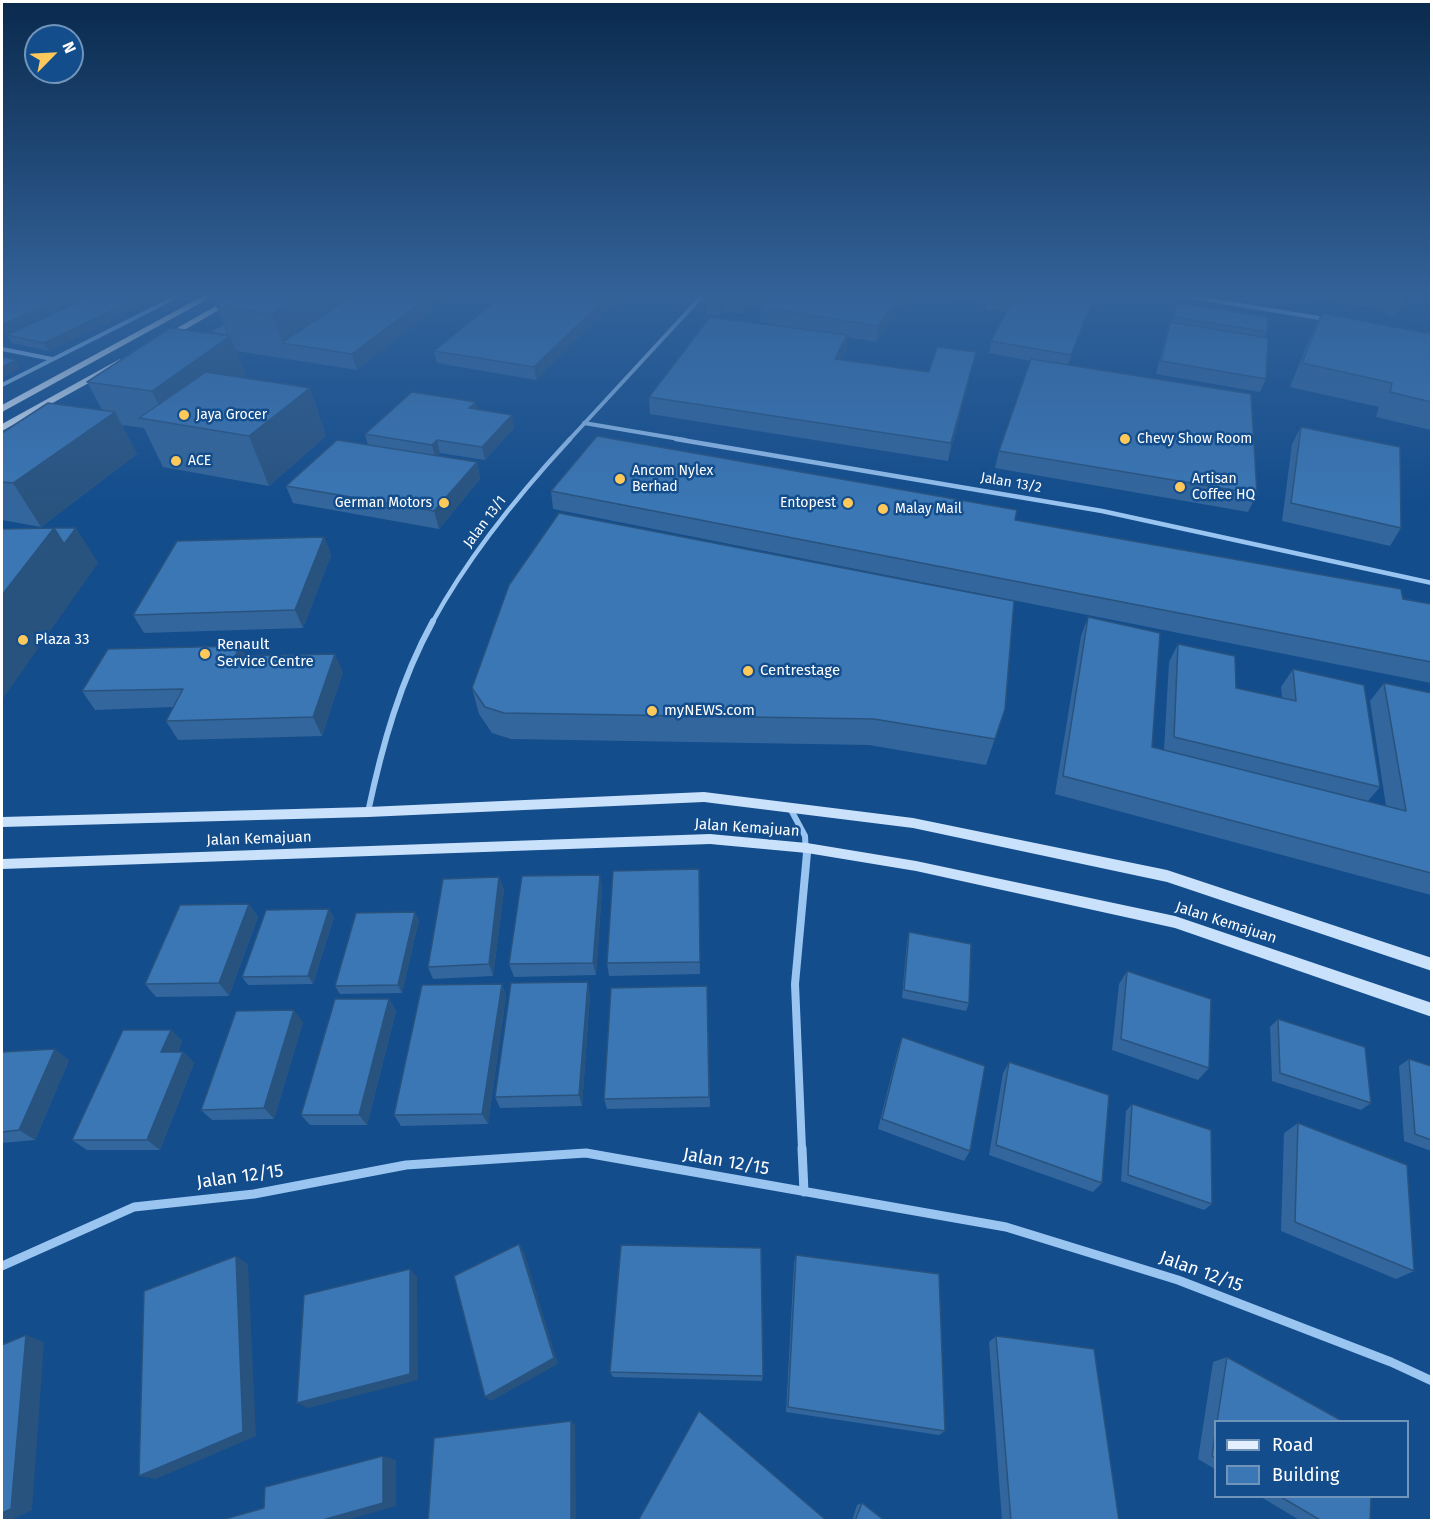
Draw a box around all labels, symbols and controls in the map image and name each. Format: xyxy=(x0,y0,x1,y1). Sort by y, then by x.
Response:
north arrow xyxy=(24,24,84,84)
text: N xyxy=(58,39,80,56)
place label: Jaya Grocer xyxy=(196,407,267,423)
marker: Jaya Grocer xyxy=(177,408,191,422)
place label: Chevy Show Room xyxy=(1137,431,1252,447)
marker: Chevy Show Room xyxy=(1118,432,1132,446)
place label: ACE xyxy=(188,453,211,469)
marker: ACE xyxy=(169,454,183,468)
place label: Ancom Nylex Berhad xyxy=(632,463,713,496)
street label: Jalan 13/2 xyxy=(979,469,1043,497)
place label: Artisan Coffee HQ xyxy=(1192,471,1255,503)
marker: Ancom Nylex Berhad xyxy=(613,472,627,486)
marker: Artisan Coffee HQ xyxy=(1173,480,1187,494)
street label: Jalan 13/1 xyxy=(460,493,510,551)
place label: German Motors xyxy=(335,495,432,511)
place label: Entopest xyxy=(780,495,836,511)
marker: German Motors xyxy=(437,496,451,510)
marker: Entopest xyxy=(841,496,855,510)
place label: Malay Mail xyxy=(895,501,962,517)
marker: Malay Mail xyxy=(876,502,890,516)
place label: Plaza 33 xyxy=(35,631,89,649)
marker: Plaza 33 xyxy=(16,633,30,647)
place label: Renault Service Centre xyxy=(217,636,314,671)
marker: Renault Service Centre xyxy=(198,647,212,661)
place label: Centrestage xyxy=(760,662,840,680)
marker: Centrestage xyxy=(741,664,755,678)
place label: myNEWS.com xyxy=(664,702,755,720)
marker: myNEWS.com xyxy=(645,704,659,718)
street label: Jalan Kemajuan xyxy=(694,815,800,841)
street label: Jalan Kemajuan xyxy=(206,828,312,850)
street label: Jalan Kemajuan xyxy=(1173,898,1279,948)
street label: Jalan 12/15 xyxy=(681,1144,771,1180)
street label: Jalan 12/15 xyxy=(195,1160,285,1194)
street label: Jalan 12/15 xyxy=(1156,1247,1246,1297)
legend xyxy=(1214,1420,1409,1498)
text: Road xyxy=(1272,1434,1314,1456)
text: Building xyxy=(1272,1464,1339,1486)

